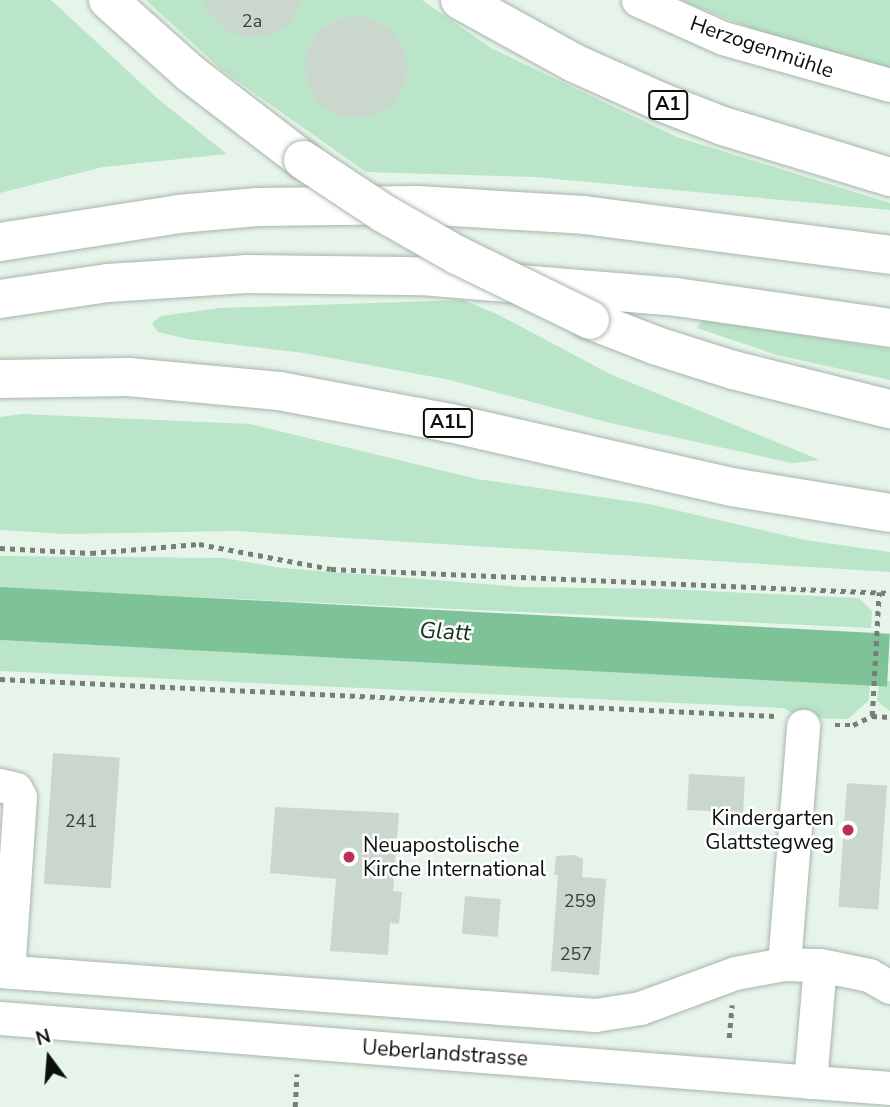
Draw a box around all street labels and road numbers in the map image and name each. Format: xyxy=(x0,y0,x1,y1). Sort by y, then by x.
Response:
street label: Herzogenmühle xyxy=(687,11,837,83)
road number: A1 xyxy=(647,90,689,120)
road number: A1L xyxy=(422,408,474,438)
street label: Ueberlandstrasse xyxy=(361,1035,529,1071)

